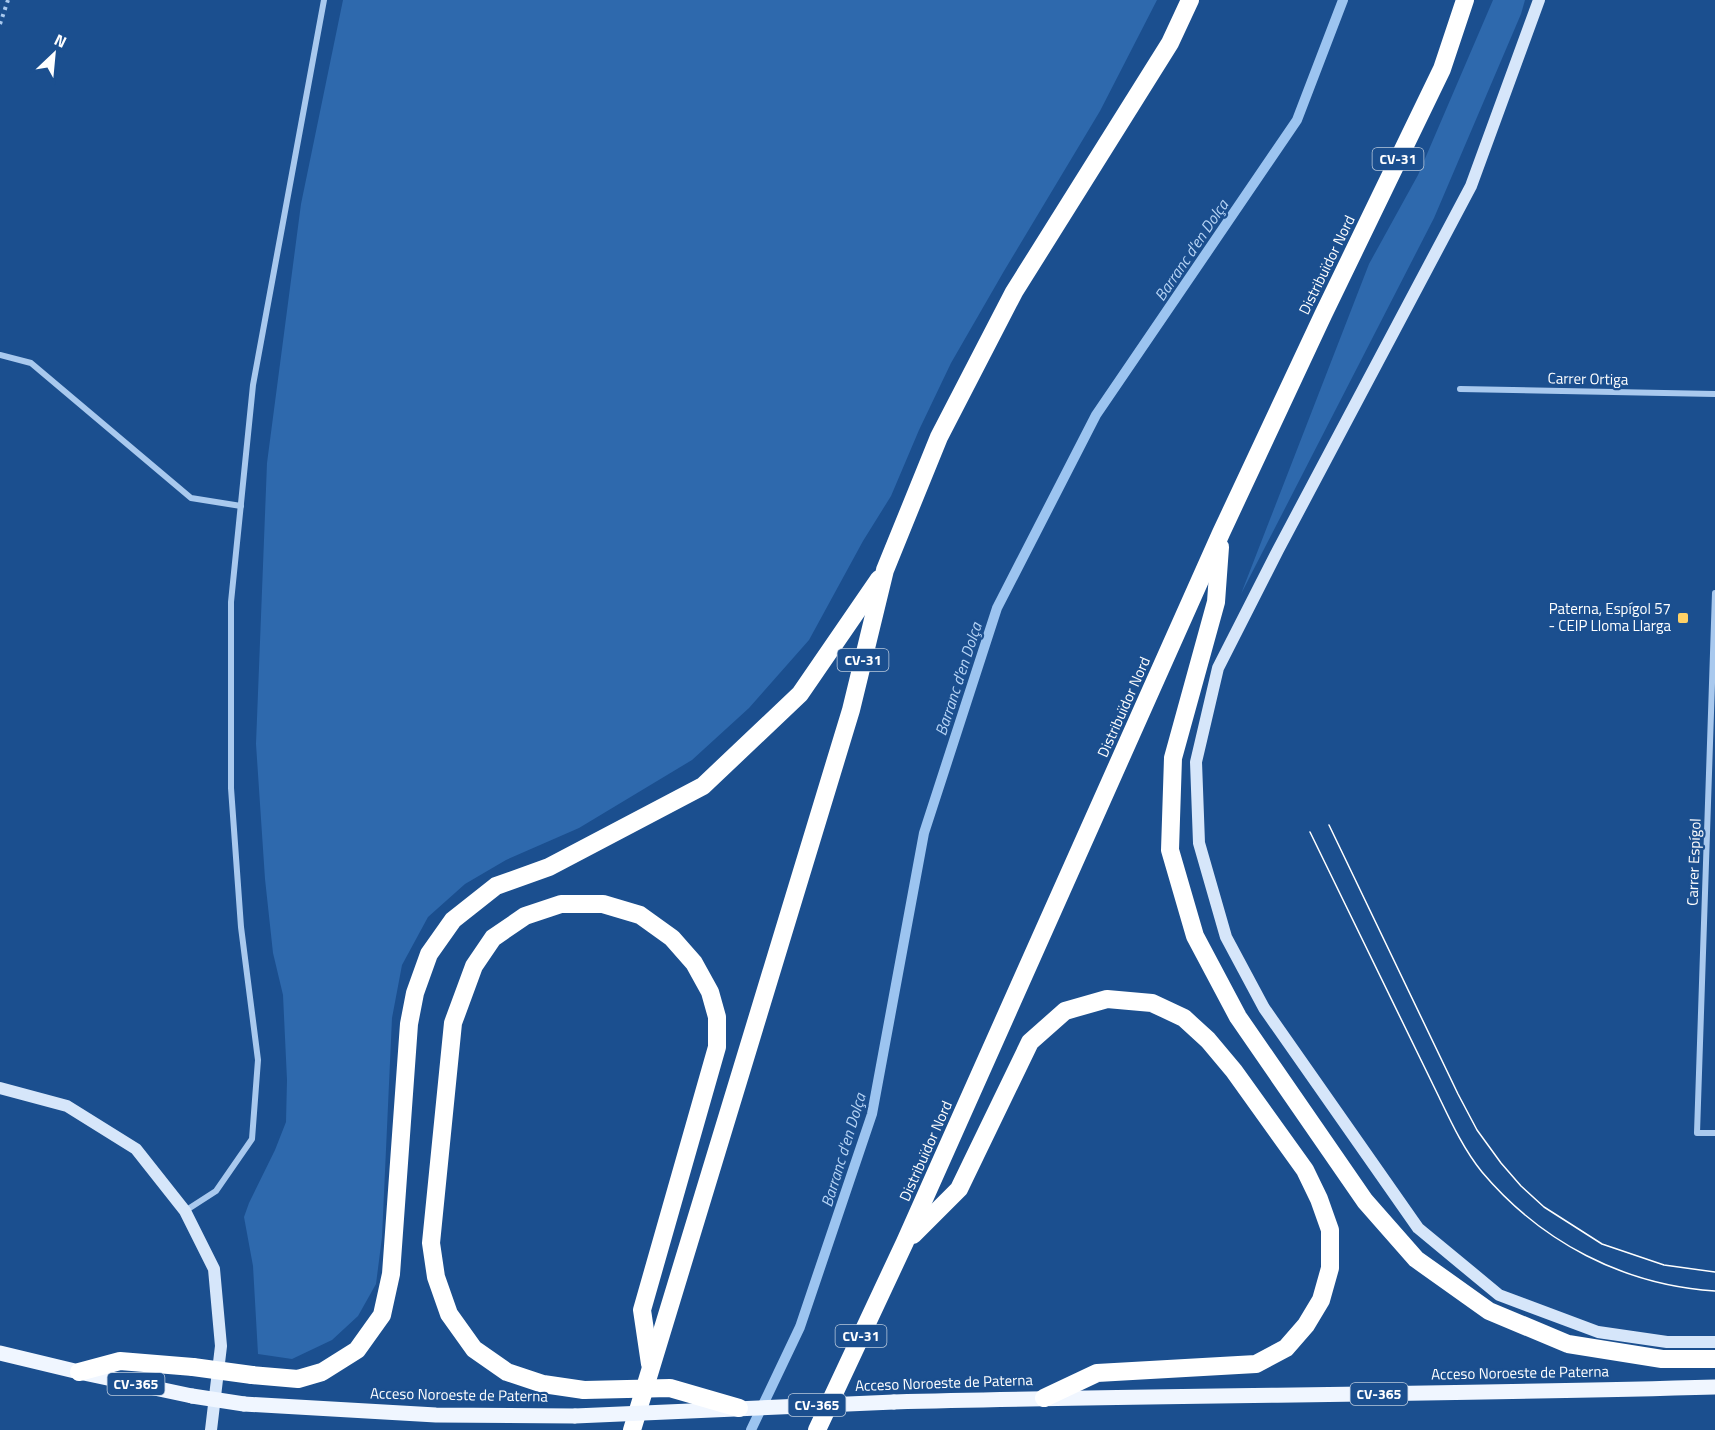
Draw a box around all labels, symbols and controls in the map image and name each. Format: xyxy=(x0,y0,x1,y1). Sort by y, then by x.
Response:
north arrow xyxy=(24,24,84,84)
text: N xyxy=(50,27,71,54)
road number: CV-31 xyxy=(1372,148,1424,170)
water label: Barranc d'en Dolça xyxy=(1148,194,1234,306)
street label: Distribuïdor Nord xyxy=(1293,211,1361,318)
street label: Carrer Ortiga xyxy=(1547,366,1629,391)
place label: Paterna, Espígol 57 - CEIP Lloma Llarga xyxy=(1548,597,1671,637)
marker: Paterna, Espígol 57 - CEIP Lloma Llarga xyxy=(1676,611,1690,625)
water label: Barranc d'en Dolça xyxy=(928,618,988,739)
road number: CV-31 xyxy=(838,649,888,671)
street label: Distribuïdor Nord xyxy=(1091,653,1156,761)
street label: Carrer Espígol xyxy=(1680,818,1707,906)
water label: Barranc d'en Dolça xyxy=(814,1089,872,1210)
street label: Distribuïdor Nord xyxy=(893,1097,958,1205)
road number: CV-31 xyxy=(836,1325,886,1347)
street label: Acceso Noroeste de Paterna xyxy=(1431,1359,1610,1386)
street label: Acceso Noroeste de Paterna xyxy=(855,1368,1034,1397)
road number: CV-365 xyxy=(108,1373,164,1395)
street label: Acceso Noroeste de Paterna xyxy=(370,1381,549,1408)
road number: CV-365 xyxy=(1350,1383,1408,1405)
road number: CV-365 xyxy=(788,1394,846,1416)

